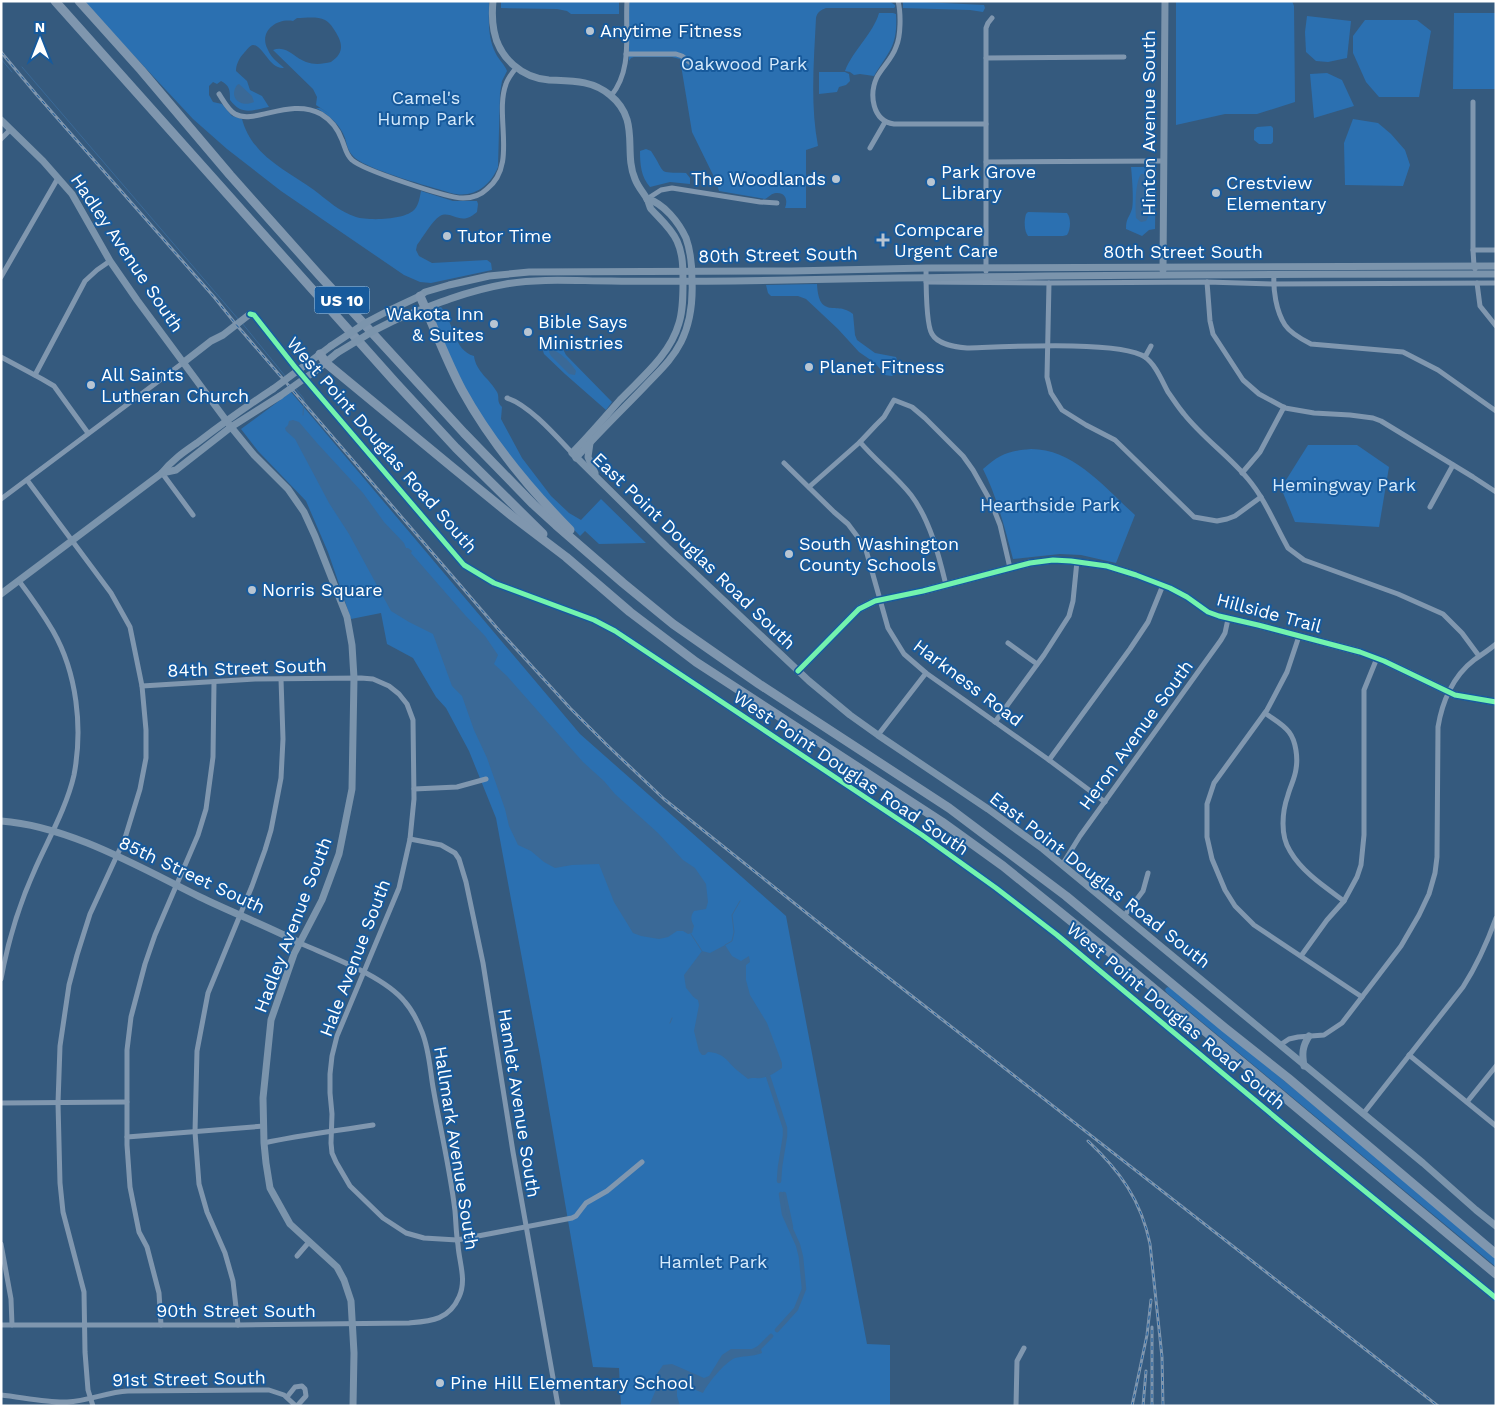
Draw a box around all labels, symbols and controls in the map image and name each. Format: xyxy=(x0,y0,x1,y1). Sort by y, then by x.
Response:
north arrow xyxy=(15,15,65,65)
text: N xyxy=(35,19,45,35)
place label: Anytime Fitness xyxy=(600,20,742,41)
marker: Anytime Fitness xyxy=(584,25,596,37)
street label: Hinton Avenue South xyxy=(1138,30,1159,216)
park label: Oakwood Park xyxy=(681,53,807,74)
park label: Camel's Hump Park xyxy=(377,87,475,129)
place label: Park Grove Library xyxy=(941,161,1036,203)
place label: The Woodlands xyxy=(691,168,826,189)
street label: Hadley Avenue South xyxy=(67,170,188,336)
place label: Crestview Elementary xyxy=(1226,172,1327,214)
marker: The Woodlands xyxy=(830,173,842,185)
marker: Park Grove Library xyxy=(925,176,937,188)
marker: Crestview Elementary xyxy=(1210,187,1222,199)
place label: Compcare Urgent Care xyxy=(894,219,998,261)
place label: Tutor Time xyxy=(457,225,552,246)
marker: Tutor Time xyxy=(441,230,453,242)
marker: Compcare Urgent Care xyxy=(876,233,890,247)
street label: 80th Street South xyxy=(1103,241,1263,262)
street label: 80th Street South xyxy=(698,243,858,266)
road number: US 10 xyxy=(314,286,370,314)
place label: Wakota Inn & Suites xyxy=(386,303,484,345)
place label: Bible Says Ministries xyxy=(538,311,627,353)
marker: Wakota Inn & Suites xyxy=(488,318,500,330)
marker: Bible Says Ministries xyxy=(522,326,534,338)
street label: West Point Douglas Road South xyxy=(283,332,482,557)
place label: Planet Fitness xyxy=(819,356,944,377)
marker: Planet Fitness xyxy=(803,361,815,373)
place label: All Saints Lutheran Church xyxy=(101,364,249,406)
marker: All Saints Lutheran Church xyxy=(85,379,97,391)
street label: East Point Douglas Road South xyxy=(589,448,800,653)
park label: Hemingway Park xyxy=(1272,474,1416,495)
park label: Hearthside Park xyxy=(980,494,1120,515)
place label: South Washington County Schools xyxy=(799,533,959,575)
marker: South Washington County Schools xyxy=(783,548,795,560)
place label: Norris Square xyxy=(262,579,383,600)
marker: Norris Square xyxy=(246,584,258,596)
street label: Hillside Trail xyxy=(1214,588,1324,637)
street label: Harkness Road xyxy=(910,635,1027,731)
street label: 84th Street South xyxy=(167,654,327,681)
street label: Heron Avenue South xyxy=(1074,656,1197,814)
street label: West Point Douglas Road South xyxy=(730,686,973,859)
street label: East Point Douglas Road South xyxy=(986,787,1215,972)
street label: 85th Street South xyxy=(116,831,269,918)
street label: Hadley Avenue South xyxy=(249,834,336,1016)
street label: Hale Avenue South xyxy=(315,876,394,1039)
street label: West Point Douglas Road South xyxy=(1063,918,1290,1113)
street label: Hamlet Avenue South xyxy=(494,1007,545,1199)
street label: Hallmark Avenue South xyxy=(430,1044,483,1251)
park label: Hamlet Park xyxy=(659,1251,767,1272)
street label: 90th Street South xyxy=(156,1300,316,1321)
street label: 91st Street South xyxy=(112,1367,266,1390)
place label: Pine Hill Elementary School xyxy=(450,1372,694,1393)
marker: Pine Hill Elementary School xyxy=(434,1377,446,1389)

